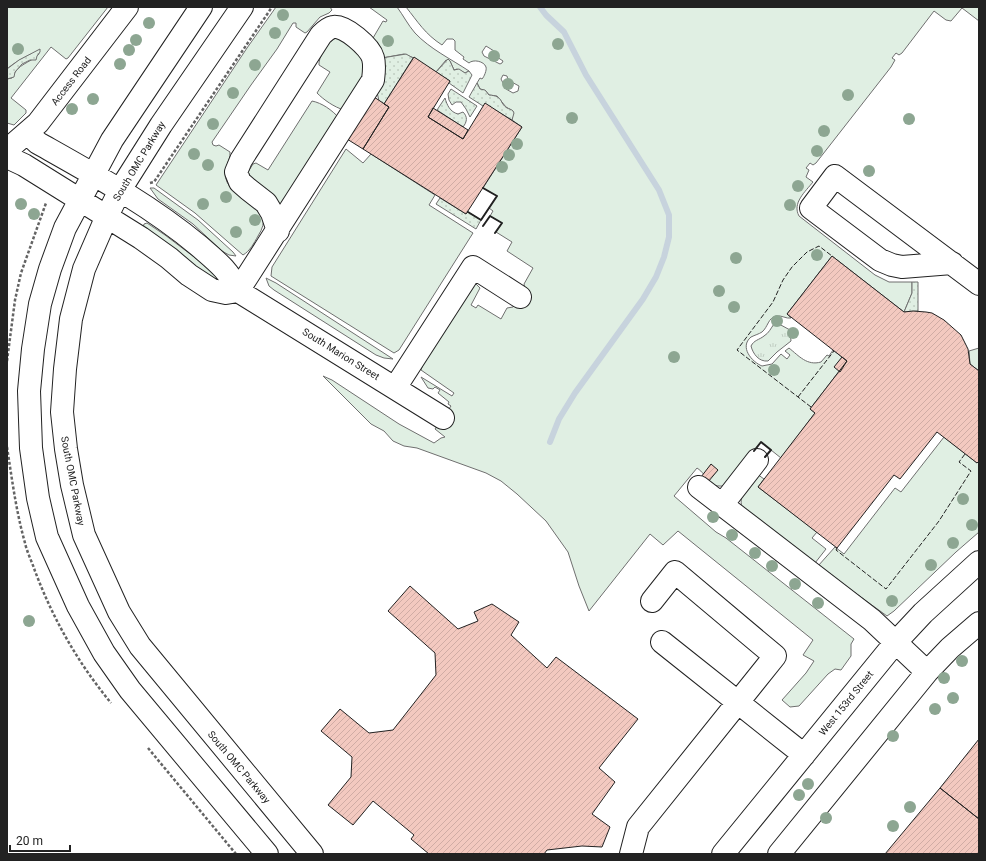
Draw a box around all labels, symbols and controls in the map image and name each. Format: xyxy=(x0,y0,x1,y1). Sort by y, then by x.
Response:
street label: Access Road xyxy=(49,55,93,107)
street label: South OMC Parkway xyxy=(111,119,167,203)
street label: South Marion Street xyxy=(301,326,381,382)
street label: South OMC Parkway xyxy=(59,435,87,527)
street label: West 153rd Street xyxy=(817,669,875,737)
street label: South OMC Parkway xyxy=(206,729,273,806)
scale bar xyxy=(10,827,70,853)
text: 20 m xyxy=(16,834,43,848)

